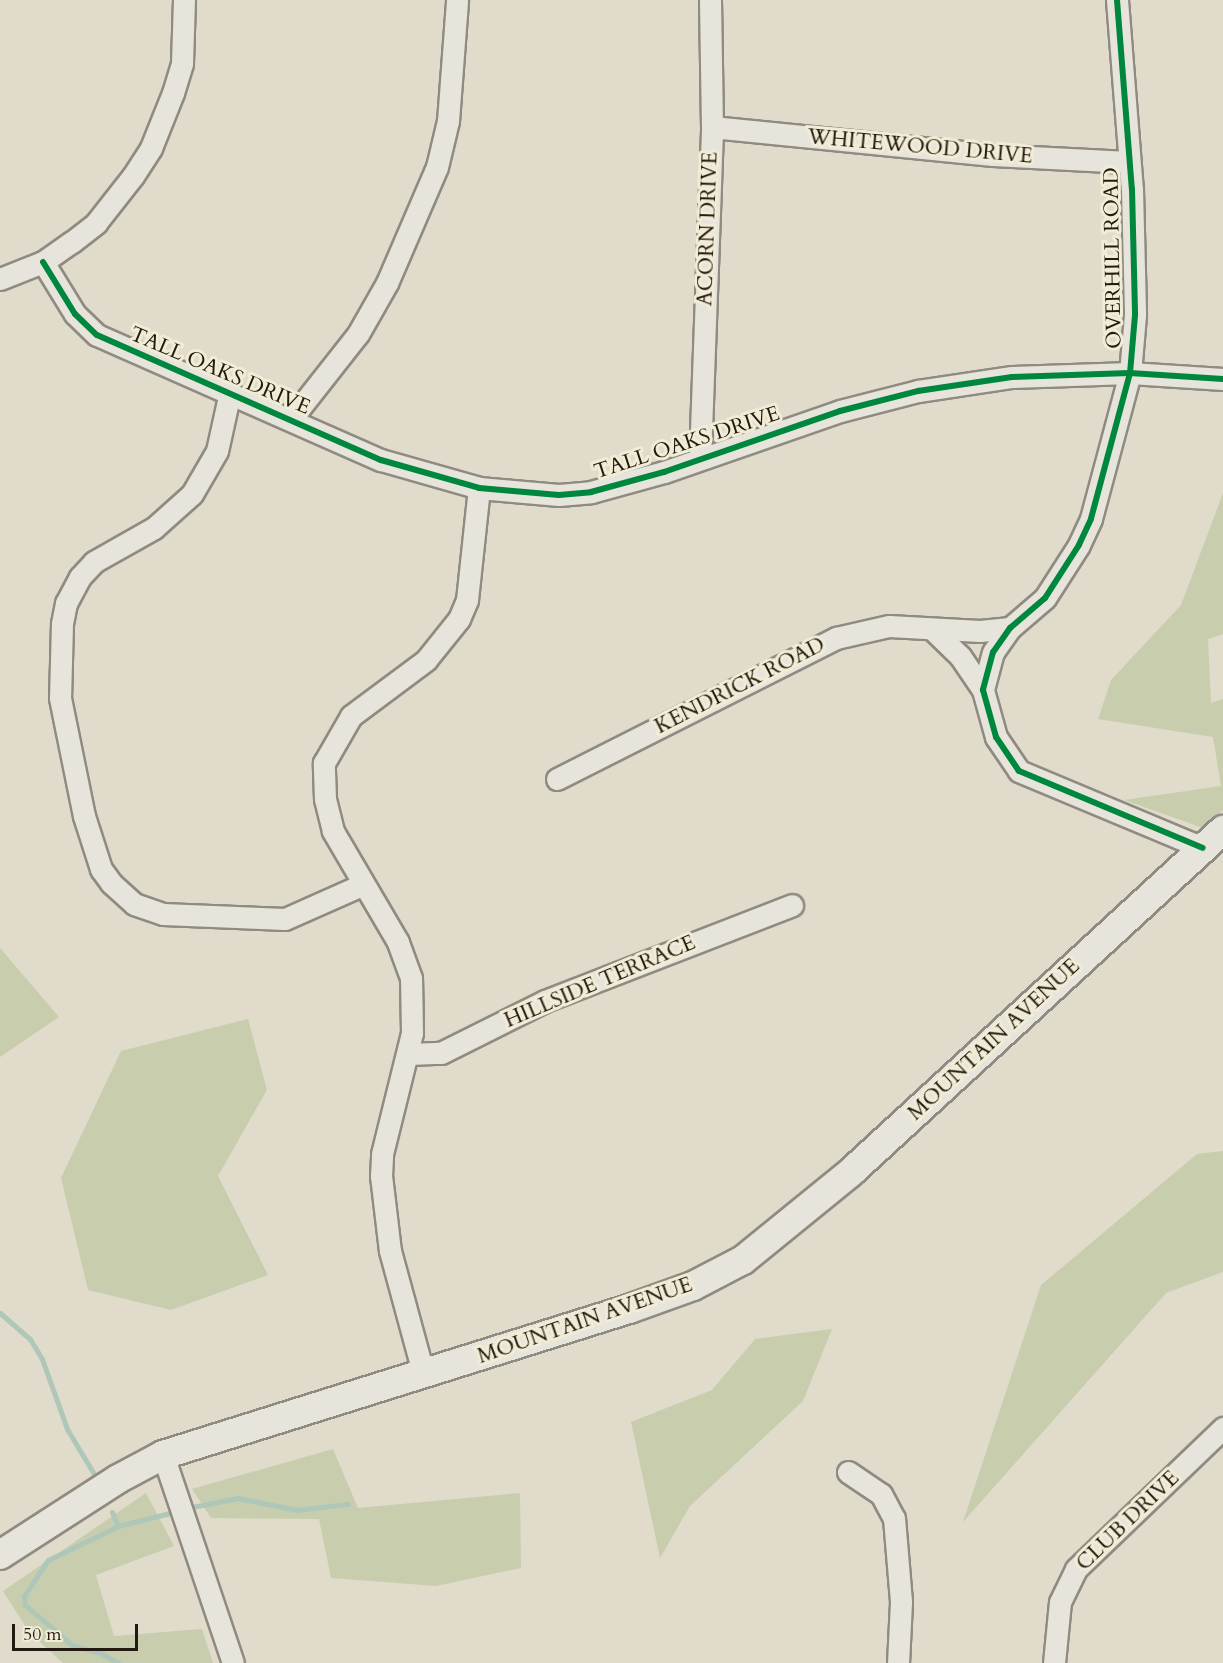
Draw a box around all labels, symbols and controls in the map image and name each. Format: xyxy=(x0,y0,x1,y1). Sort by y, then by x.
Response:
street label: WHITEWOOD DRIVE xyxy=(807,125,1033,169)
street label: ACORN DRIVE xyxy=(693,151,723,307)
street label: OVERHILL ROAD xyxy=(1099,167,1127,349)
street label: TALL OAKS DRIVE xyxy=(126,322,314,420)
street label: TALL OAKS DRIVE xyxy=(591,401,783,485)
street label: KENDRICK ROAD xyxy=(651,632,829,740)
street label: HILLSIDE TERRACE xyxy=(501,930,699,1034)
street label: MOUNTAIN AVENUE xyxy=(903,954,1085,1126)
street label: MOUNTAIN AVENUE xyxy=(474,1272,696,1370)
street label: CLUB DRIVE xyxy=(1071,1466,1185,1576)
scale bar xyxy=(15,1612,141,1650)
text: 50 m xyxy=(23,1622,62,1647)

